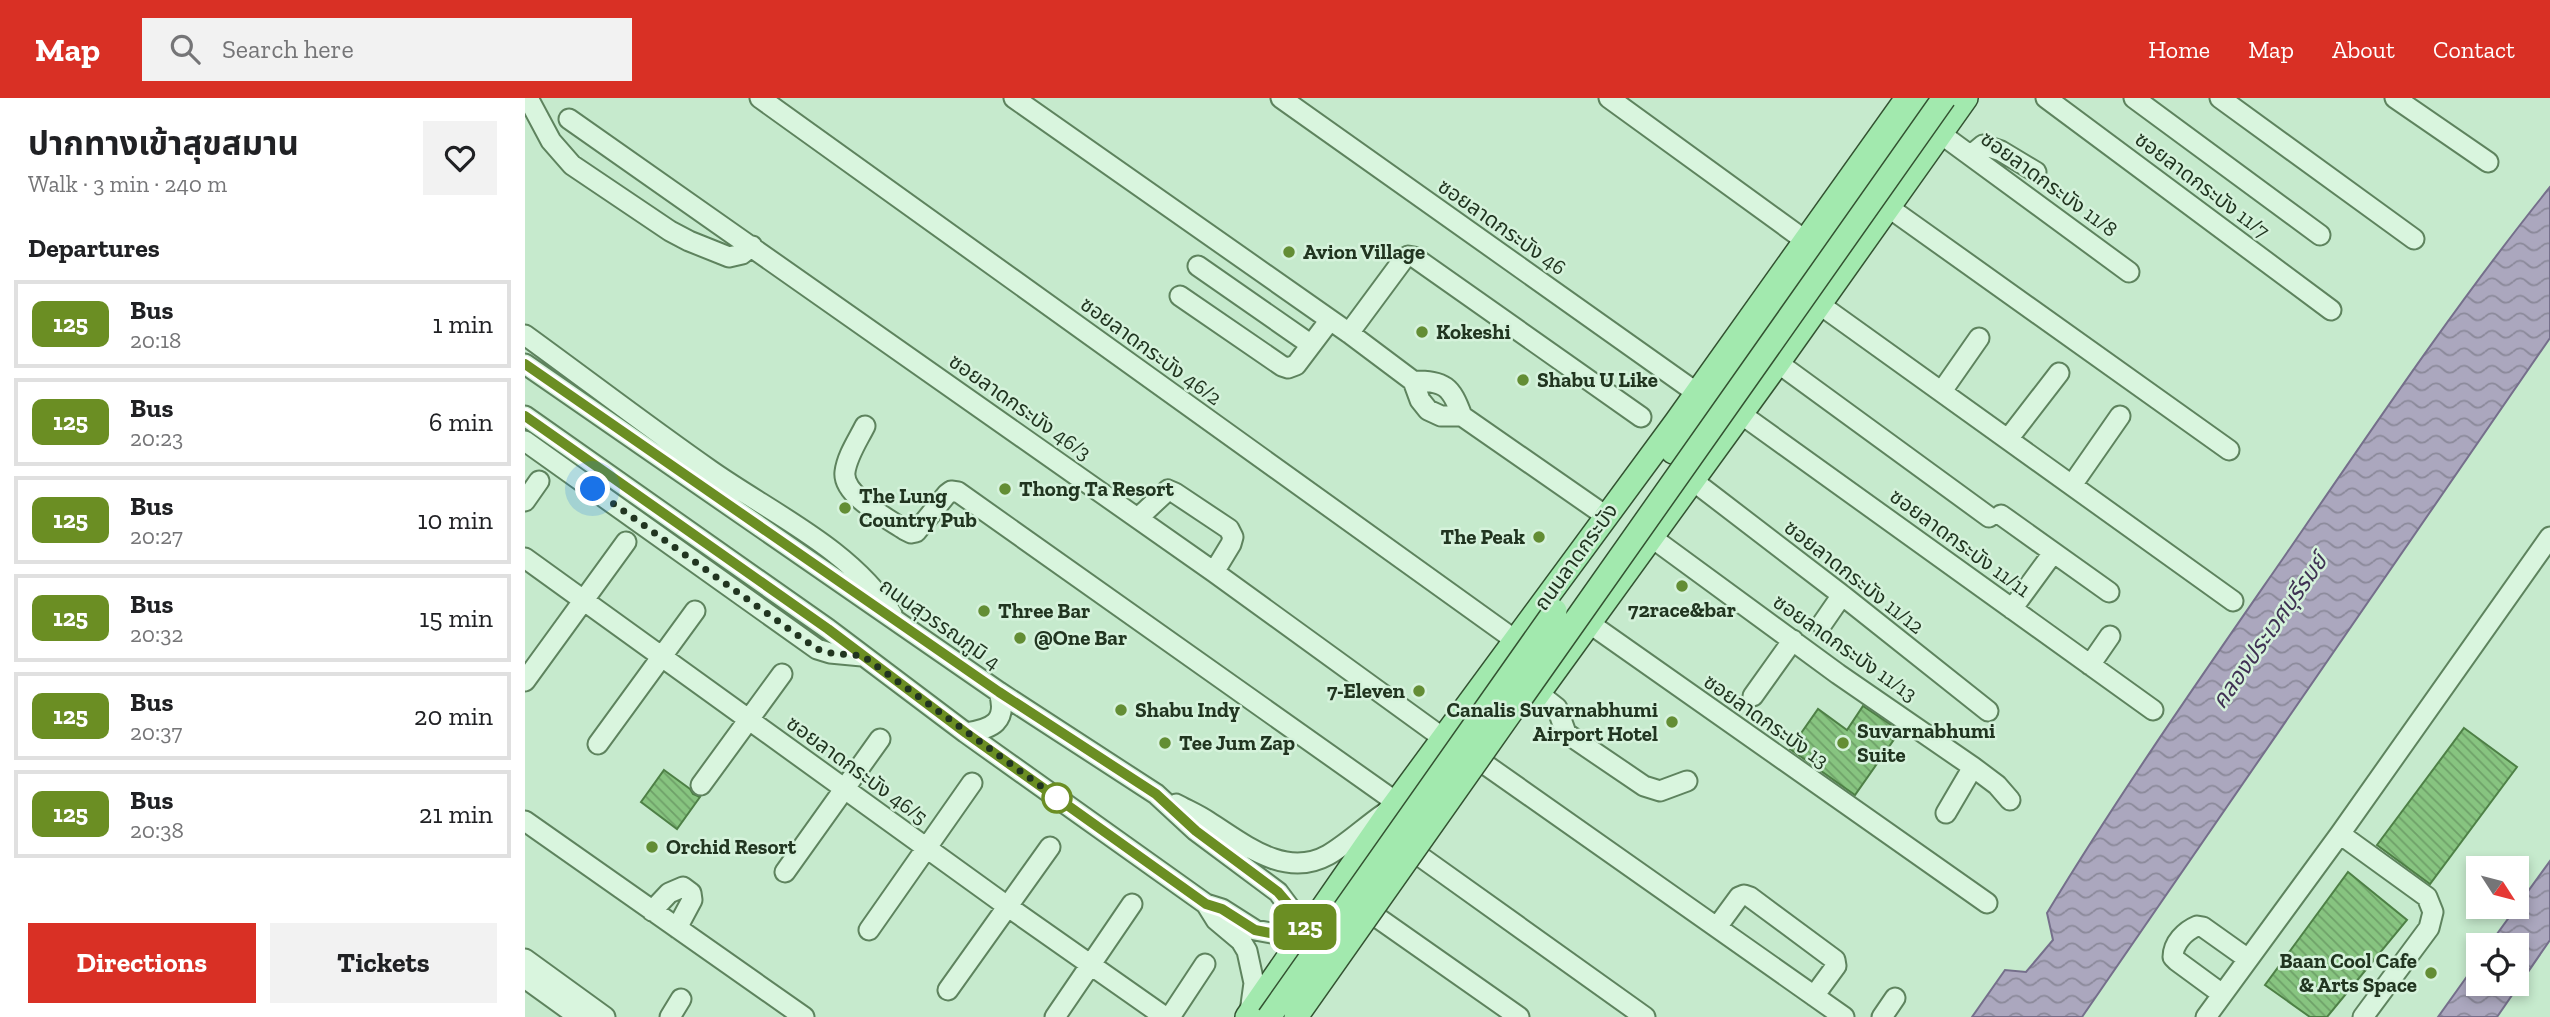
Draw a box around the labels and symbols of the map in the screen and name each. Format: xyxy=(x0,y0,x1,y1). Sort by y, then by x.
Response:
street label: ซอยลาดกระบัง 11/8 xyxy=(1976,126,2123,242)
street label: ซอยลาดกระบัง 11/7 xyxy=(2130,126,2274,243)
street label: ซอยลาดกระบัง 46 xyxy=(1433,173,1571,280)
place label: Avion Village xyxy=(1303,239,1425,264)
marker: Avion Village xyxy=(1281,244,1297,260)
street label: ซอยลาดกระบัง 46/2 xyxy=(1076,291,1227,410)
place label: Kokeshi xyxy=(1436,319,1511,344)
marker: Kokeshi xyxy=(1414,324,1430,340)
street label: ซอยลาดกระบัง 46/3 xyxy=(944,348,1096,465)
place label: Shabu U Like xyxy=(1537,367,1658,392)
marker: Shabu U Like xyxy=(1515,372,1531,388)
your location xyxy=(575,471,610,506)
place label: Thong Ta Resort xyxy=(1019,476,1174,501)
marker: Thong Ta Resort xyxy=(997,481,1013,497)
place label: The Lung Country Pub xyxy=(859,483,977,532)
street label: ซอยลาดกระบัง 11/11 xyxy=(1885,483,2036,602)
street label: ถนนลาดกระบัง xyxy=(1529,498,1623,615)
marker: The Lung Country Pub xyxy=(837,500,853,516)
street label: ซอยลาดกระบัง 11/12 xyxy=(1779,514,1929,639)
place label: The Peak xyxy=(1440,524,1525,549)
marker: The Peak xyxy=(1531,529,1547,545)
water label: คลองประเวศบุรีรมย์ xyxy=(2205,545,2335,714)
street label: ถนนสุวรรณภูมิ 4 xyxy=(874,573,1006,675)
marker: 72race&bar xyxy=(1674,578,1690,594)
street label: ซอยลาดกระบัง 11/13 xyxy=(1768,589,1922,707)
place label: 72race&bar xyxy=(1628,597,1736,622)
place label: Three Bar xyxy=(998,598,1090,623)
marker: Three Bar xyxy=(976,603,992,619)
place label: @One Bar xyxy=(1034,625,1127,650)
marker: @One Bar xyxy=(1012,630,1028,646)
street label: ซอยลาดกระบัง 13 xyxy=(1699,668,1834,773)
place label: 7-Eleven xyxy=(1327,678,1406,703)
marker: 7-Eleven xyxy=(1411,683,1427,699)
place label: Shabu Indy xyxy=(1135,697,1240,722)
place label: Canalis Suvarnabhumi Airport Hotel xyxy=(1447,697,1658,746)
marker: Shabu Indy xyxy=(1113,702,1129,718)
street label: ซอยลาดกระบัง 46/5 xyxy=(782,710,933,829)
marker: Canalis Suvarnabhumi Airport Hotel xyxy=(1664,714,1680,730)
place label: Suvarnabhumi Suite xyxy=(1857,718,1995,767)
place label: Tee Jum Zap xyxy=(1179,730,1295,755)
marker: Tee Jum Zap xyxy=(1157,735,1173,751)
marker: Suvarnabhumi Suite xyxy=(1835,735,1851,751)
unlabelled marker xyxy=(1042,783,1072,813)
place label: Orchid Resort xyxy=(666,834,797,859)
marker: Orchid Resort xyxy=(644,839,660,855)
north arrow xyxy=(2466,856,2529,919)
line badge: 125 xyxy=(1265,904,1345,950)
place label: Baan Cool Cafe & Arts Space xyxy=(2280,948,2417,997)
marker: Baan Cool Cafe & Arts Space xyxy=(2423,965,2439,981)

